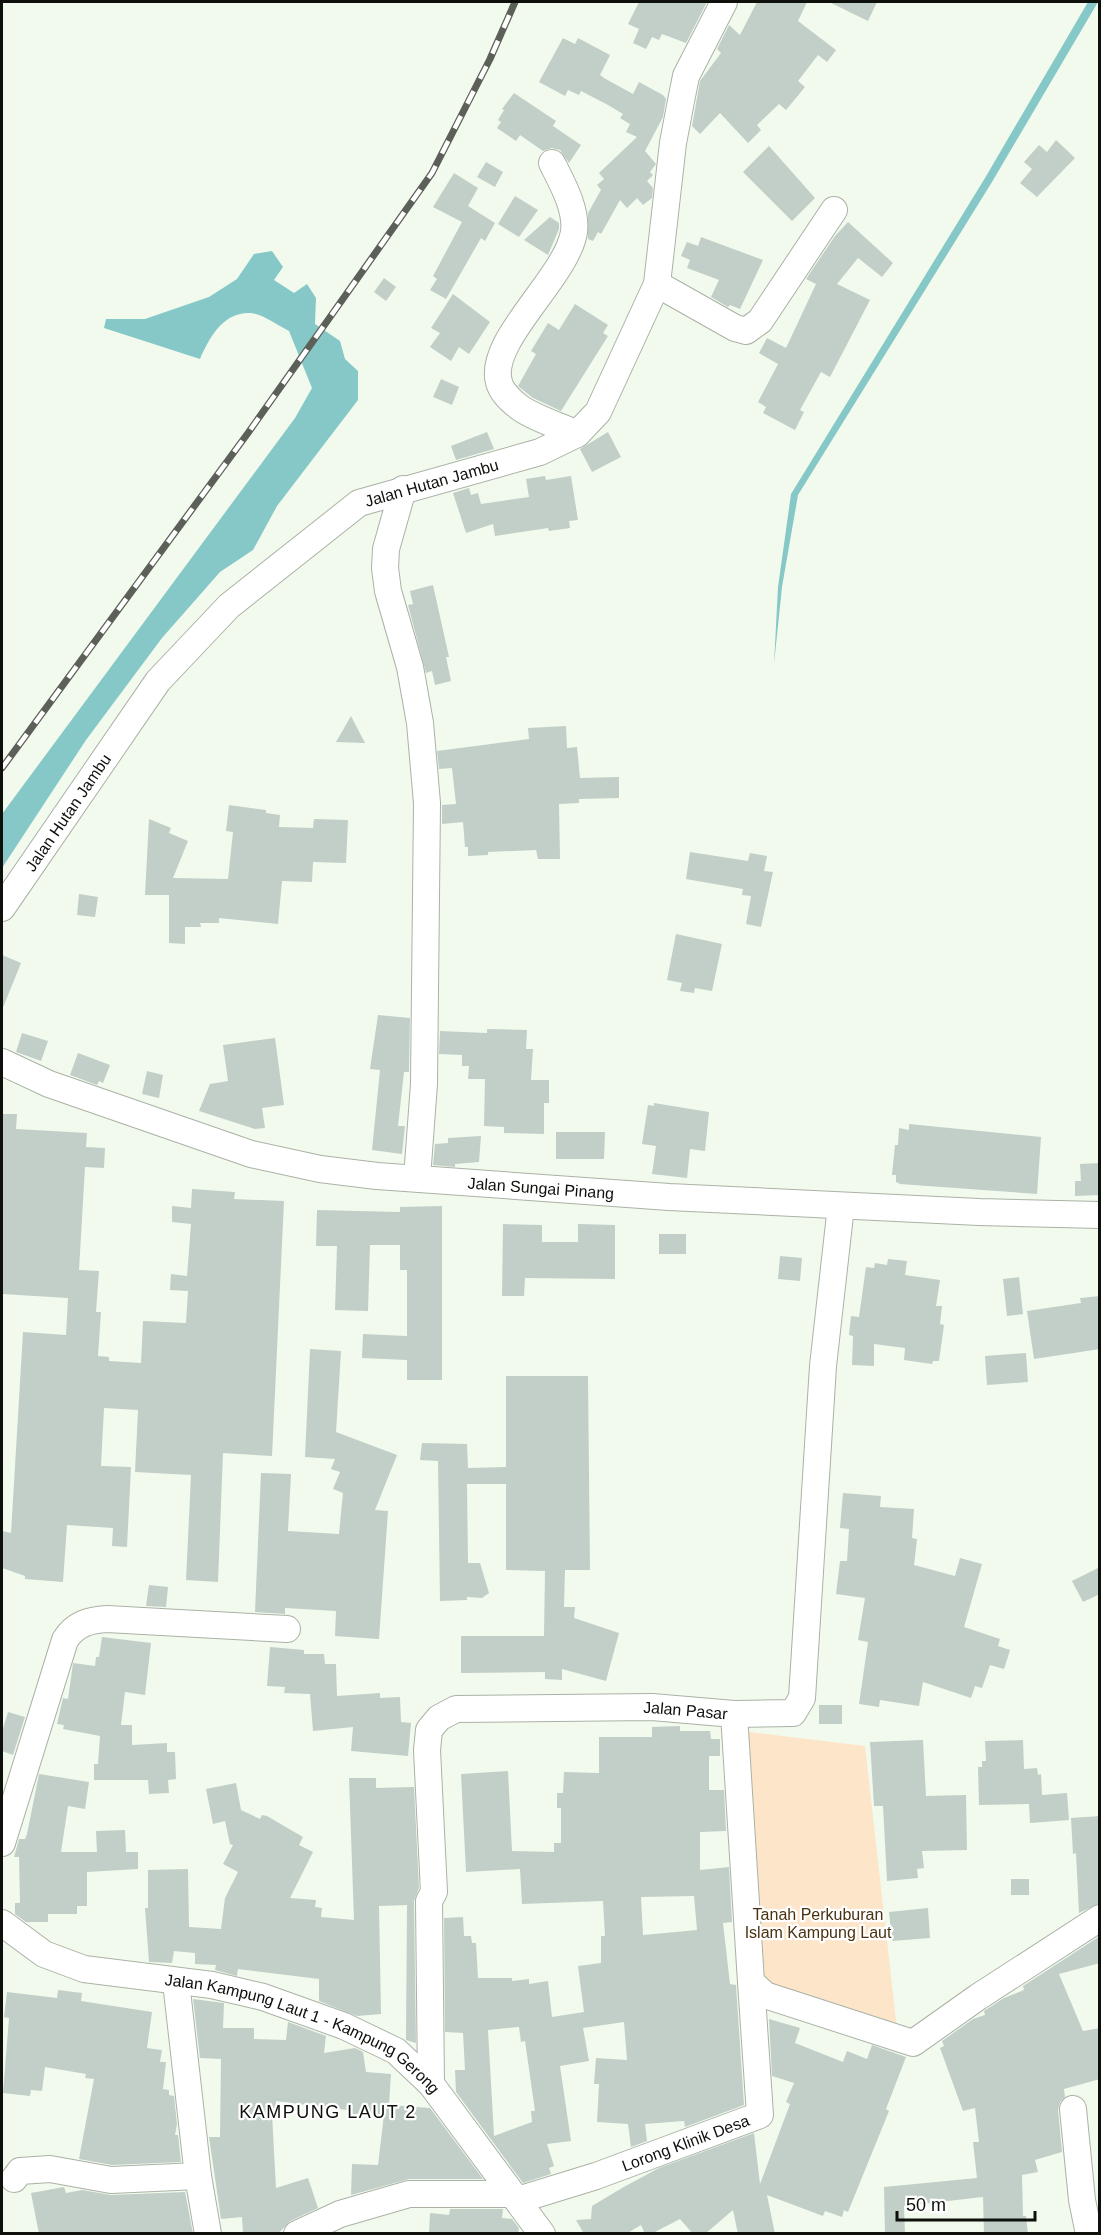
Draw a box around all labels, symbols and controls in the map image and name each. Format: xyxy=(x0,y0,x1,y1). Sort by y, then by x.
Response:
street label: Jalan Hutan Jambu xyxy=(363,456,500,509)
street label: Jalan Hutan Jambu xyxy=(22,751,114,874)
street label: Jalan Sungai Pinang xyxy=(467,1174,615,1202)
street label: Jalan Pasar xyxy=(643,1698,729,1722)
park label: Tanah Perkuburan Islam Kampung Laut xyxy=(745,1906,892,1941)
street label: Jalan Kampung Laut 1 - Kampung Gerong xyxy=(164,1971,443,2097)
district label: KAMPUNG LAUT 2 xyxy=(239,2102,417,2122)
street label: Lorong Klinik Desa xyxy=(619,2111,751,2174)
scale bar xyxy=(897,2184,1035,2222)
text: 50 m xyxy=(906,2195,946,2215)

